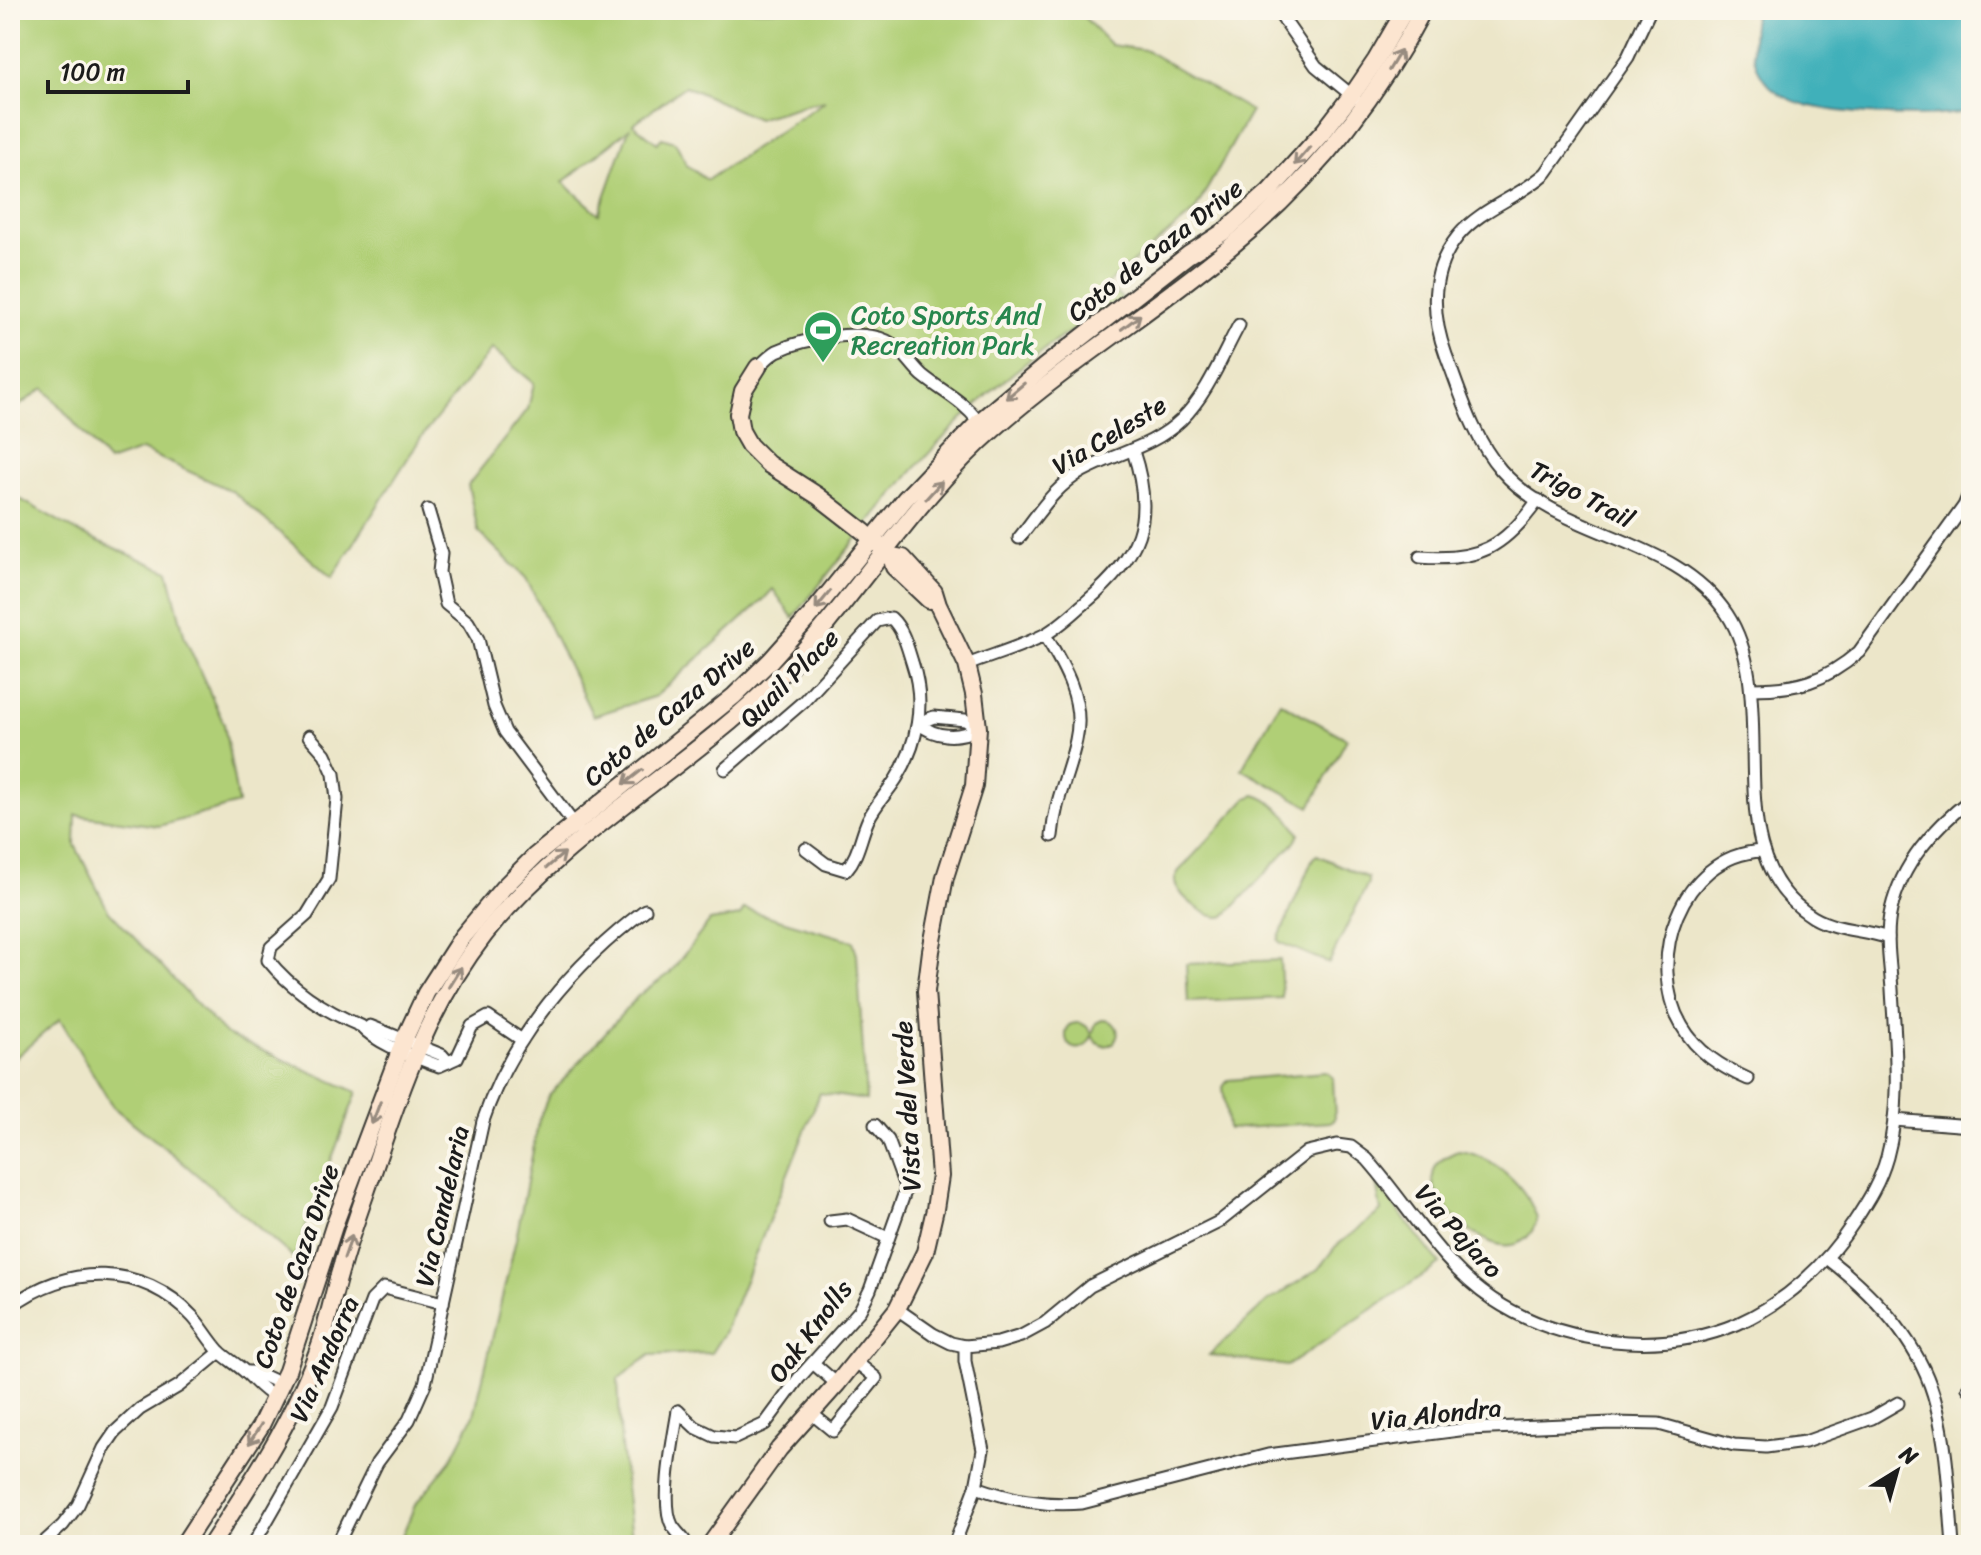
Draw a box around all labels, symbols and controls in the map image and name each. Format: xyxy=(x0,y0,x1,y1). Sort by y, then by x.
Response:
scale bar xyxy=(48,44,188,94)
one-way arrow xyxy=(1387,49,1403,72)
text: 100 m xyxy=(60,51,125,93)
one-way arrow xyxy=(1293,146,1311,166)
street label: Coto de Caza Drive xyxy=(1057,166,1253,334)
place label: Coto Sports And Recreation Park xyxy=(851,292,1043,368)
sports icon: Coto Sports And Recreation Park xyxy=(802,309,844,364)
one-way arrow xyxy=(1120,314,1142,330)
one-way arrow xyxy=(1005,382,1026,400)
street label: Via Celeste xyxy=(1042,382,1176,488)
street label: Trigo Trail xyxy=(1521,447,1643,541)
one-way arrow xyxy=(924,480,942,500)
one-way arrow xyxy=(814,589,832,610)
street label: Quail Place xyxy=(728,617,850,739)
street label: Coto de Caza Drive xyxy=(572,626,766,798)
one-way arrow xyxy=(623,768,644,785)
one-way arrow xyxy=(546,851,566,869)
one-way arrow xyxy=(447,967,464,989)
street label: Vista del Verde xyxy=(880,1020,934,1192)
one-way arrow xyxy=(368,1100,382,1125)
street label: Via Candelaria xyxy=(401,1121,483,1291)
street label: Coto de Caza Drive xyxy=(239,1157,353,1375)
street label: Via Pajaro xyxy=(1403,1172,1515,1290)
one-way arrow xyxy=(341,1235,356,1260)
street label: Oak Knolls xyxy=(755,1269,865,1393)
street label: Via Andorra xyxy=(276,1288,372,1430)
street label: Via Alondra xyxy=(1368,1384,1504,1444)
one-way arrow xyxy=(247,1422,263,1445)
north arrow xyxy=(1857,1431,1937,1511)
text: N xyxy=(1890,1435,1927,1476)

